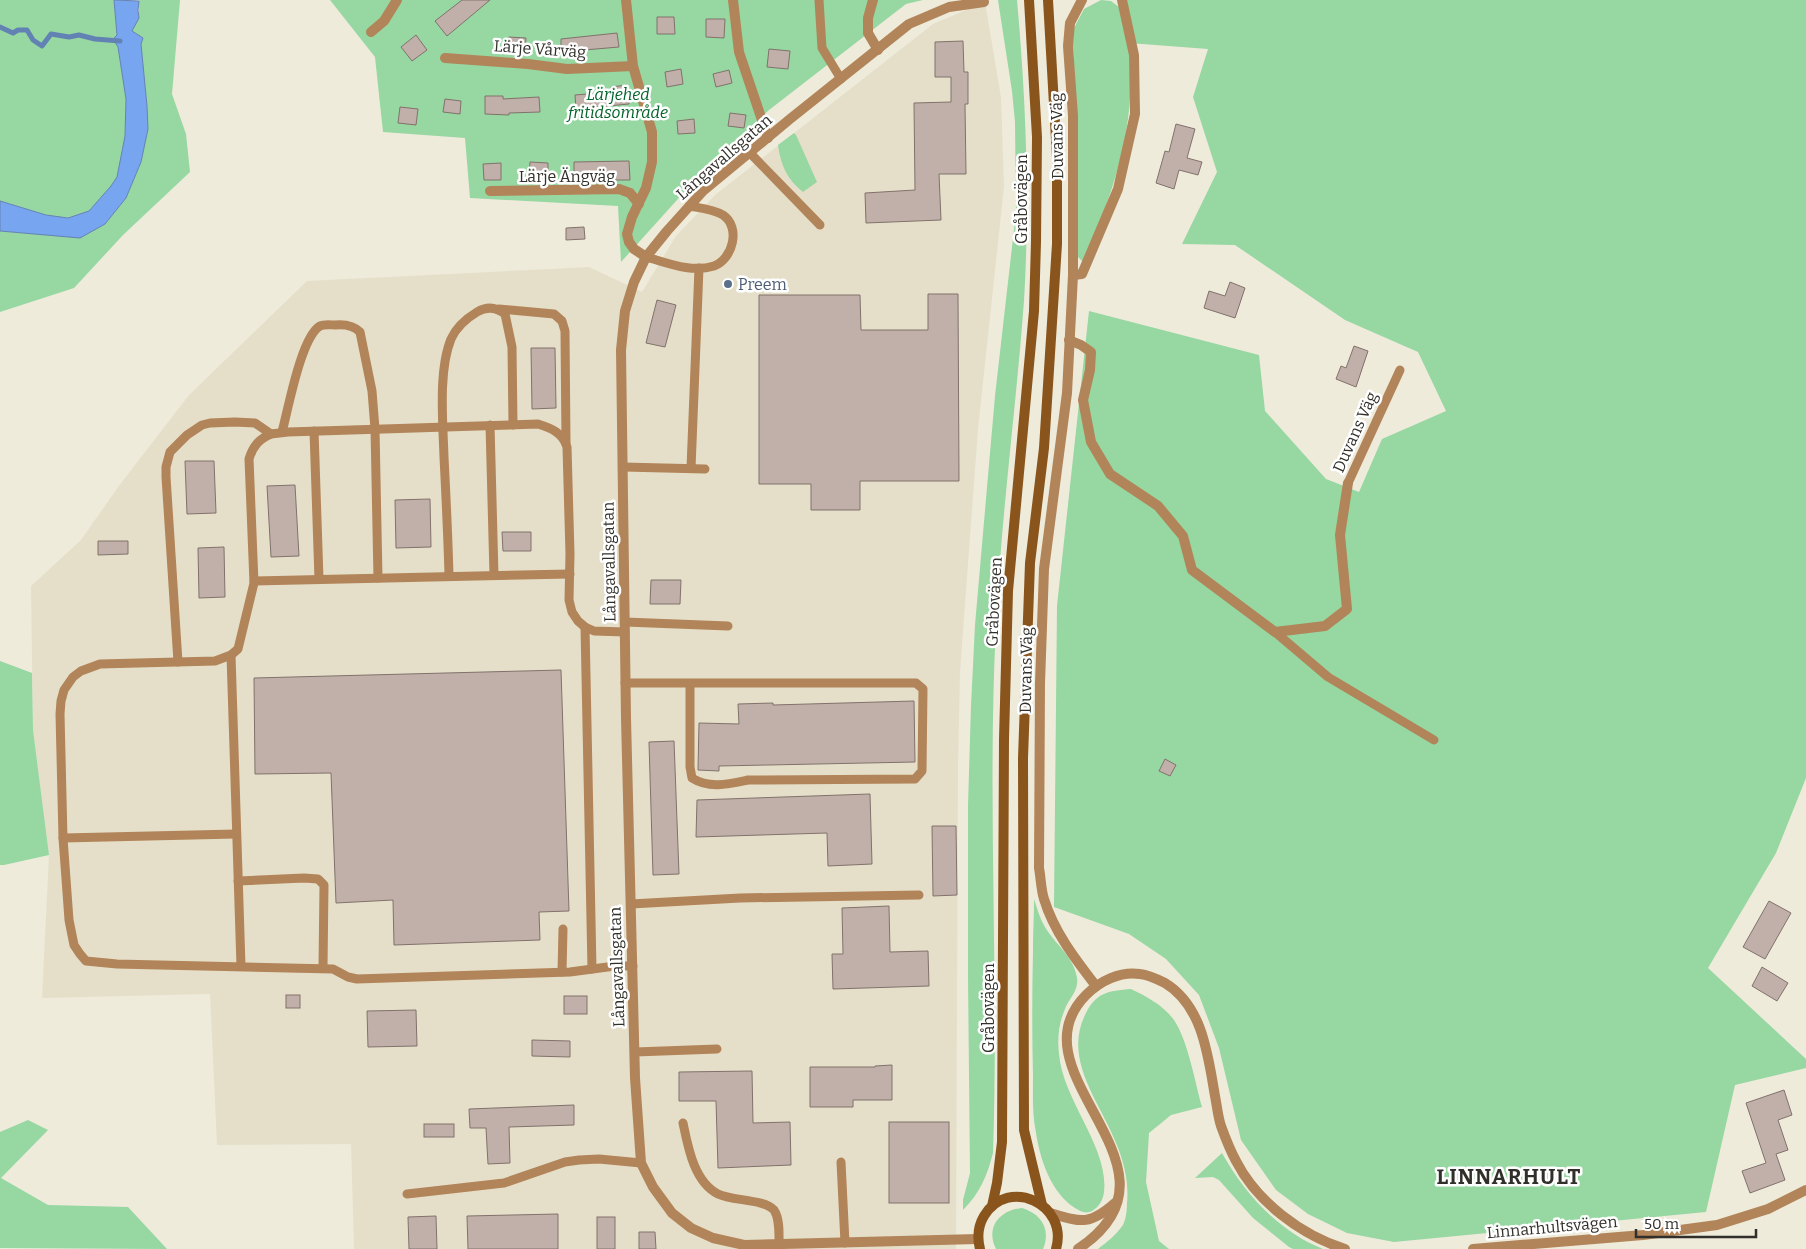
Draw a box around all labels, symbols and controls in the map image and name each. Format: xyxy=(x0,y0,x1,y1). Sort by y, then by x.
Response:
street label: Lärje Vårväg xyxy=(493,36,587,62)
park label: Lärjehed fritidsområde xyxy=(566,85,668,122)
street label: Duvans Väg xyxy=(1047,93,1067,179)
street label: Långavallsgatan xyxy=(672,110,776,204)
street label: Gråbovägen xyxy=(1012,154,1031,244)
street label: Lärje Ängväg xyxy=(519,167,615,186)
place label: Preem xyxy=(738,275,787,294)
marker: Preem xyxy=(722,278,734,290)
street label: Duvans Väg xyxy=(1329,389,1381,475)
street label: Långavallsgatan xyxy=(598,502,620,622)
street label: Gråbovägen xyxy=(982,557,1006,647)
street label: Duvans Väg xyxy=(1016,627,1036,713)
street label: Långavallsgatan xyxy=(605,907,629,1027)
street label: Gråbovägen xyxy=(979,963,998,1053)
district label: LINNARHULT xyxy=(1437,1164,1581,1190)
scale bar xyxy=(1636,1206,1756,1238)
street label: Linnarhultsvägen xyxy=(1486,1212,1618,1242)
text: 50 m xyxy=(1644,1215,1680,1233)

